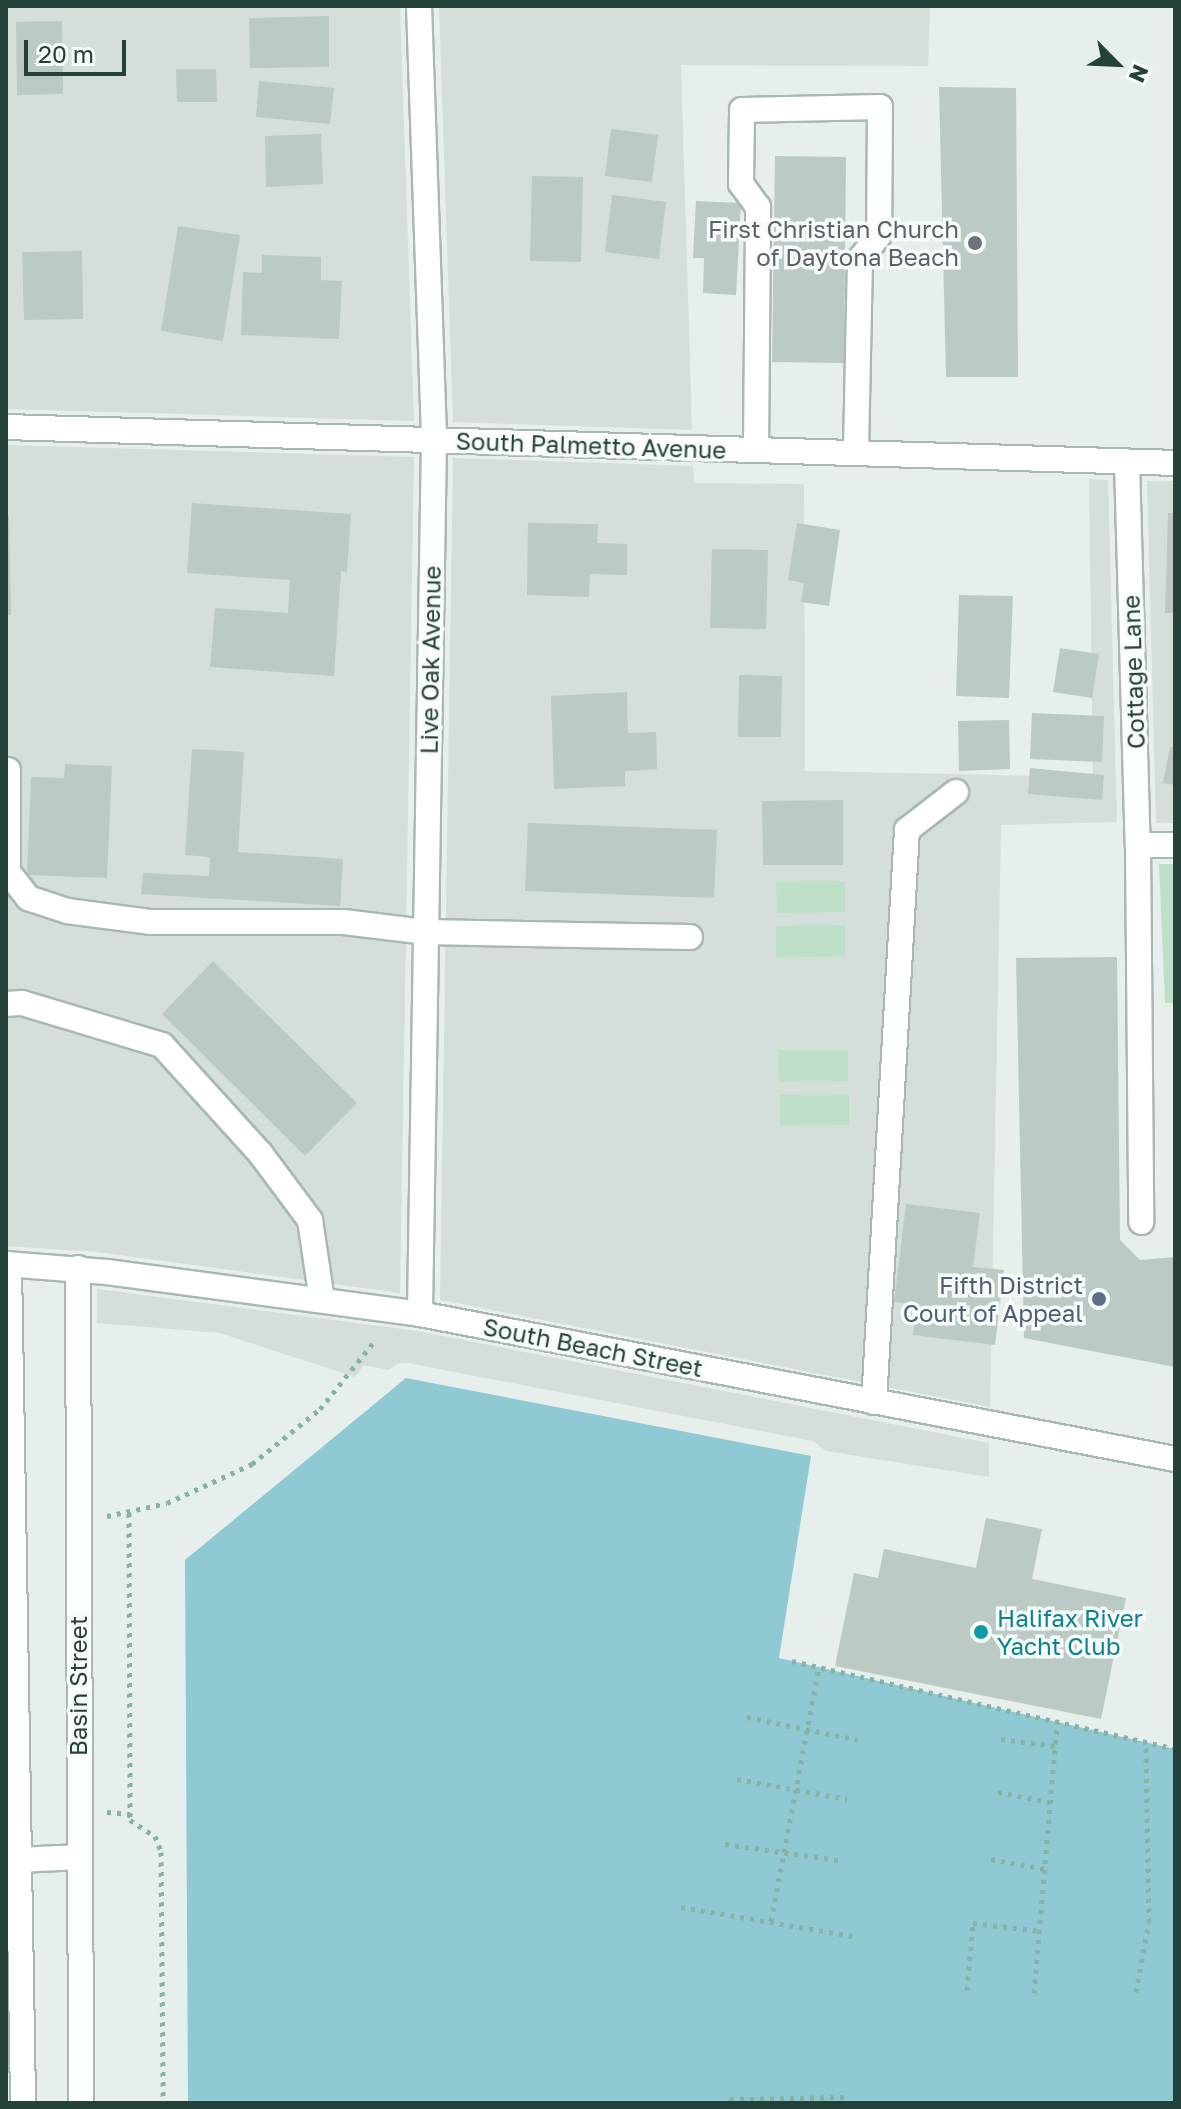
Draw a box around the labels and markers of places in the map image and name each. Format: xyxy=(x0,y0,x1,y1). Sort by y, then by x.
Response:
place label: First Christian Church of Daytona Beach xyxy=(708,215,959,271)
marker: First Christian Church of Daytona Beach xyxy=(966,234,984,252)
place label: Fifth District Court of Appeal xyxy=(903,1271,1083,1327)
marker: Fifth District Court of Appeal xyxy=(1090,1290,1108,1308)
place label: Halifax River Yacht Club xyxy=(997,1604,1143,1660)
marker: Halifax River Yacht Club xyxy=(972,1623,990,1641)

